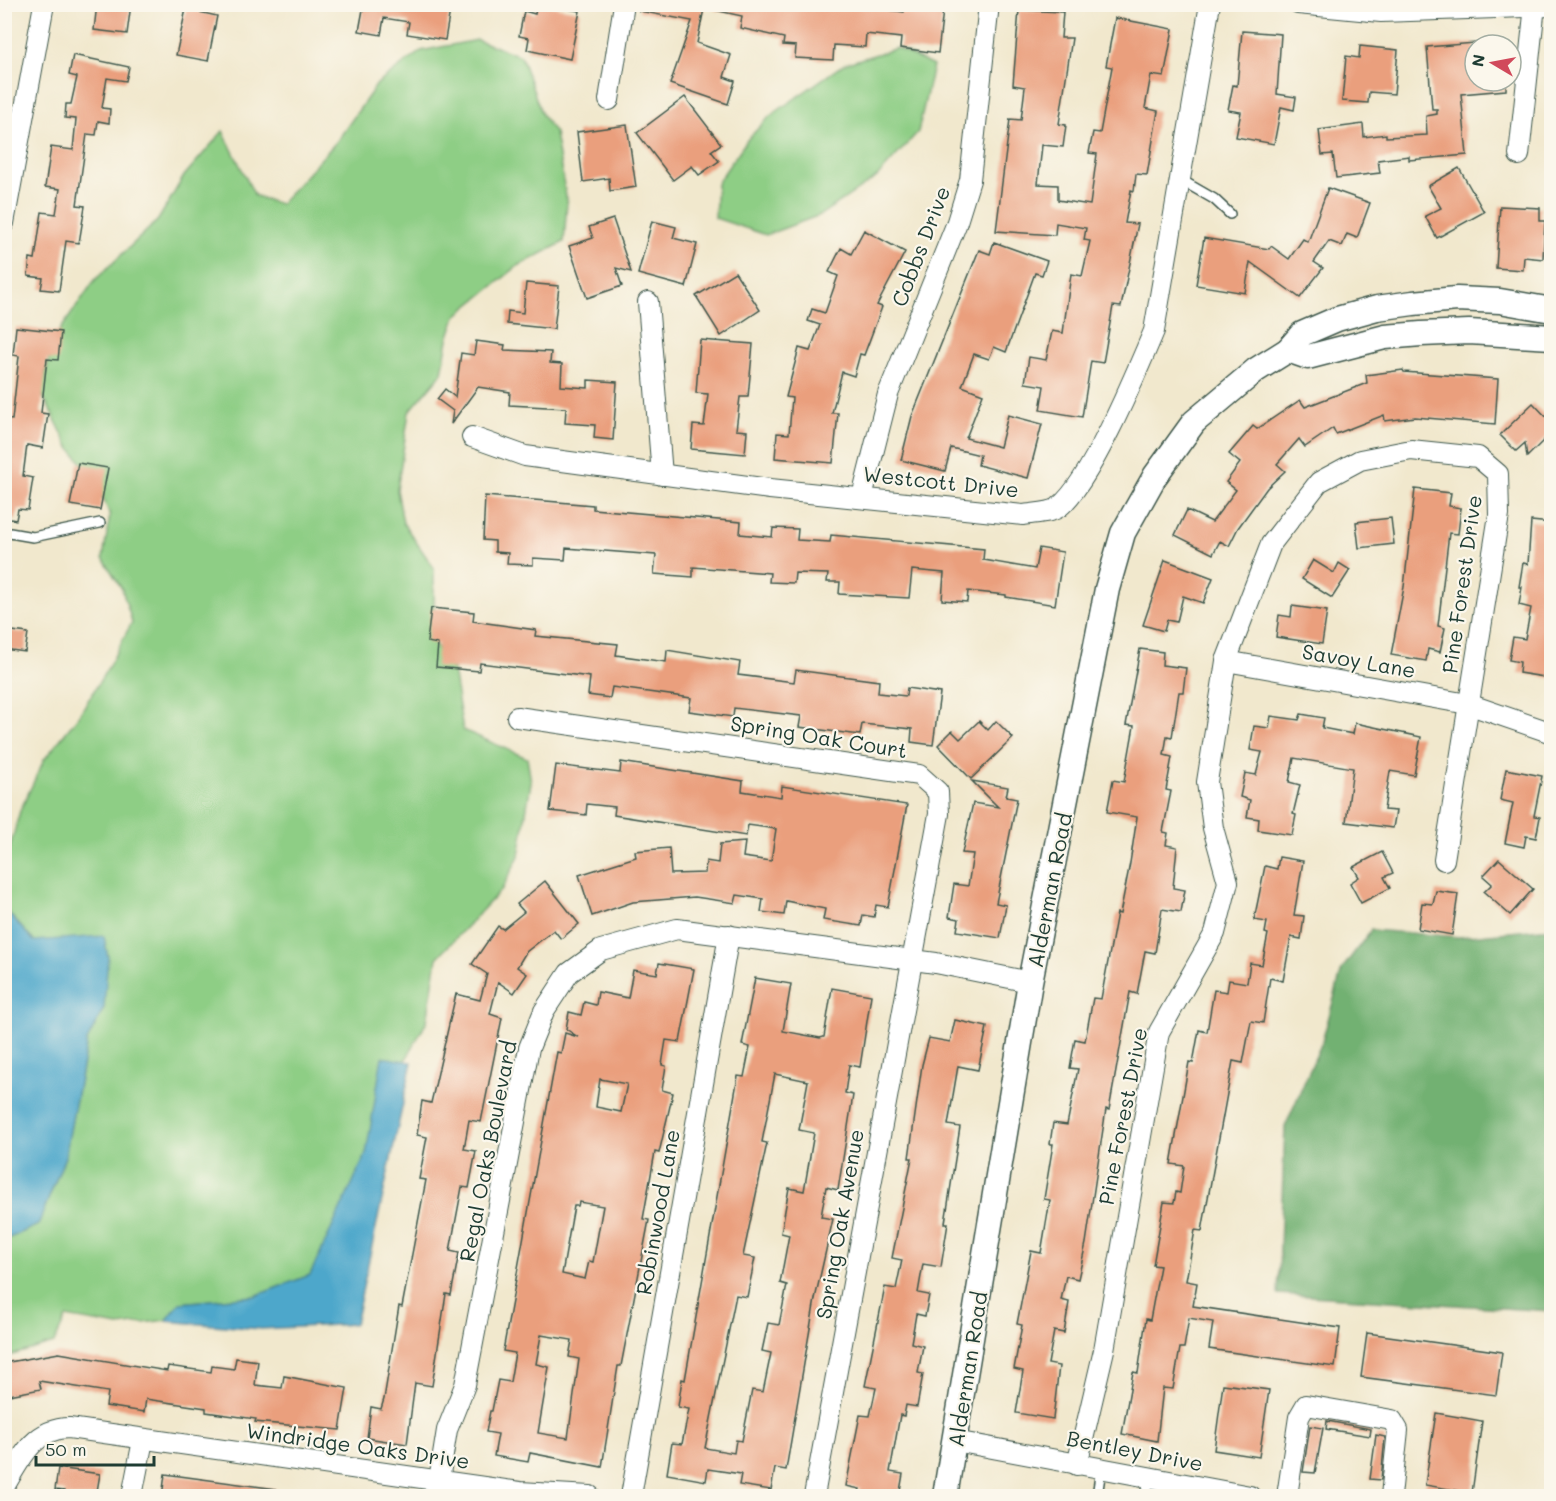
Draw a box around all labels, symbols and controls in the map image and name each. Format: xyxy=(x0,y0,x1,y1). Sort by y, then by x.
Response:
north arrow xyxy=(1463,33,1523,93)
text: N xyxy=(1466,52,1489,68)
street label: Cobbs Drive xyxy=(885,182,955,310)
street label: Westcott Drive xyxy=(862,459,1020,503)
street label: Pine Forest Drive xyxy=(1435,493,1487,675)
street label: Savoy Lane xyxy=(1300,637,1418,683)
street label: Spring Oak Court xyxy=(729,709,909,763)
street label: Alderman Road xyxy=(1021,810,1077,970)
street label: Pine Forest Drive xyxy=(1092,1025,1152,1207)
street label: Regal Oaks Boulevard xyxy=(452,1038,522,1264)
street label: Robinwood Lane xyxy=(629,1127,685,1297)
street label: Spring Oak Avenue xyxy=(809,1127,869,1321)
street label: Alderman Road xyxy=(941,1289,993,1449)
street label: Windridge Oaks Drive xyxy=(245,1416,471,1474)
street label: Bentley Drive xyxy=(1065,1424,1205,1476)
scale bar xyxy=(36,1429,154,1467)
text: 50 m xyxy=(45,1437,87,1461)

